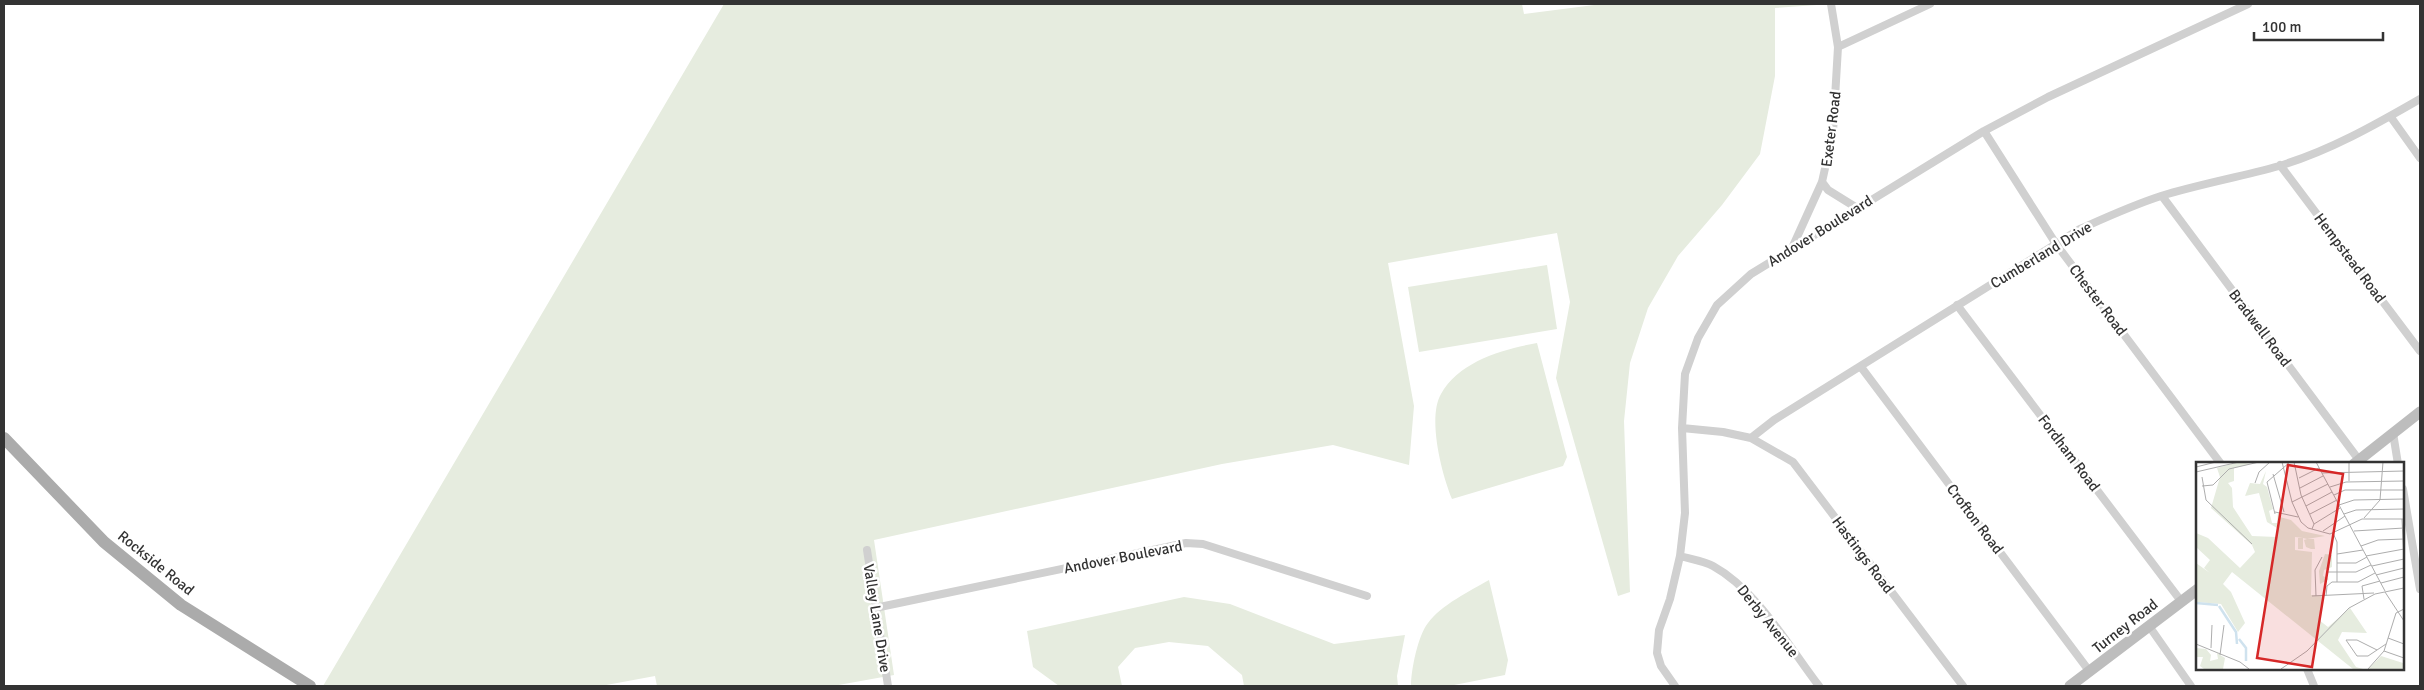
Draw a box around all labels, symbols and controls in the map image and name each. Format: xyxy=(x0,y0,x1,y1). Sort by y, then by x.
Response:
scale bar xyxy=(2254,10,2383,42)
text: 100 m xyxy=(2262,18,2302,36)
street label: Exeter Road xyxy=(1817,90,1845,168)
street label: Andover Boulevard xyxy=(1764,191,1876,271)
street label: Hempstead Road xyxy=(2310,210,2390,306)
street label: Cumberland Drive xyxy=(1987,218,2095,292)
street label: Chester Road xyxy=(2065,261,2131,339)
street label: Bradwell Road xyxy=(2225,286,2295,370)
street label: Fordham Road xyxy=(2034,411,2104,495)
inset map xyxy=(2196,462,2404,670)
street label: Crofton Road xyxy=(1943,480,2007,558)
street label: Hastings Road xyxy=(1828,513,1898,597)
street label: Rockside Road xyxy=(114,527,198,599)
street label: Andover Boulevard xyxy=(1062,537,1184,577)
street label: Valley Lane Drive xyxy=(860,562,894,674)
street label: Derby Avenue xyxy=(1733,581,1803,661)
street label: Turney Road xyxy=(2089,595,2161,657)

